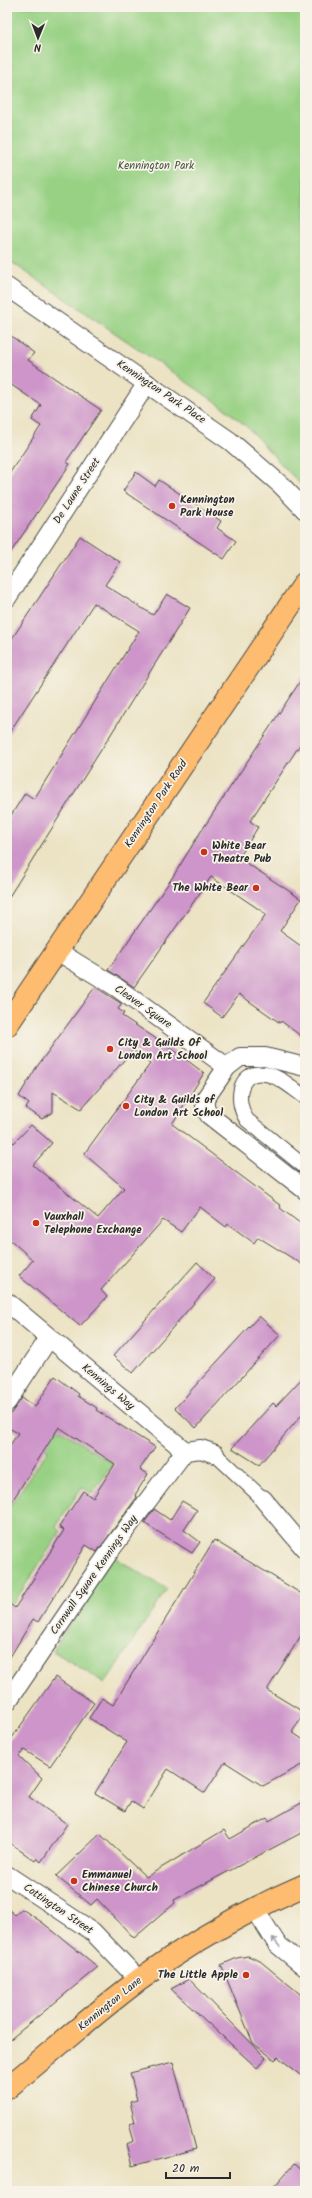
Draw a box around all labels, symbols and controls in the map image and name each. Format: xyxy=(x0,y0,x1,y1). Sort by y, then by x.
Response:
north arrow xyxy=(18,18,58,58)
text: N xyxy=(34,38,41,56)
park label: Kennington Park xyxy=(118,157,195,175)
street label: Kennington Park Place xyxy=(113,355,209,429)
street label: De Laune Street xyxy=(49,454,106,528)
place label: Kennington Park House xyxy=(180,491,235,522)
marker: Kennington Park House xyxy=(167,501,177,511)
street label: Kennington Park Road xyxy=(120,756,192,852)
place label: White Bear Theatre Pub xyxy=(212,837,271,868)
marker: White Bear Theatre Pub xyxy=(199,847,209,857)
place label: The White Bear xyxy=(172,879,249,897)
marker: The White Bear xyxy=(251,883,261,893)
street label: Cleaver Square xyxy=(110,980,176,1034)
place label: City & Guilds Of London Art School xyxy=(118,1034,207,1065)
marker: City & Guilds Of London Art School xyxy=(105,1044,115,1054)
place label: City & Guilds of London Art School xyxy=(134,1091,223,1122)
marker: City & Guilds of London Art School xyxy=(121,1101,131,1111)
place label: Vauxhall Telephone Exchange xyxy=(44,1208,142,1239)
marker: Vauxhall Telephone Exchange xyxy=(31,1218,41,1228)
street label: Kennings Way xyxy=(77,1359,139,1415)
street label: Cornwall Square Kennings Way xyxy=(46,1511,143,1639)
place label: Emmanuel Chinese Church xyxy=(82,1866,158,1897)
marker: Emmanuel Chinese Church xyxy=(69,1876,79,1886)
street label: Cottington Street xyxy=(19,1879,97,1940)
one-way arrow xyxy=(271,1936,280,1947)
place label: The Little Apple xyxy=(158,1966,239,1984)
marker: The Little Apple xyxy=(241,1970,251,1980)
street label: Kennington Lane xyxy=(74,1972,146,2036)
scale bar xyxy=(166,2154,230,2180)
text: 20 m xyxy=(172,2159,200,2178)

